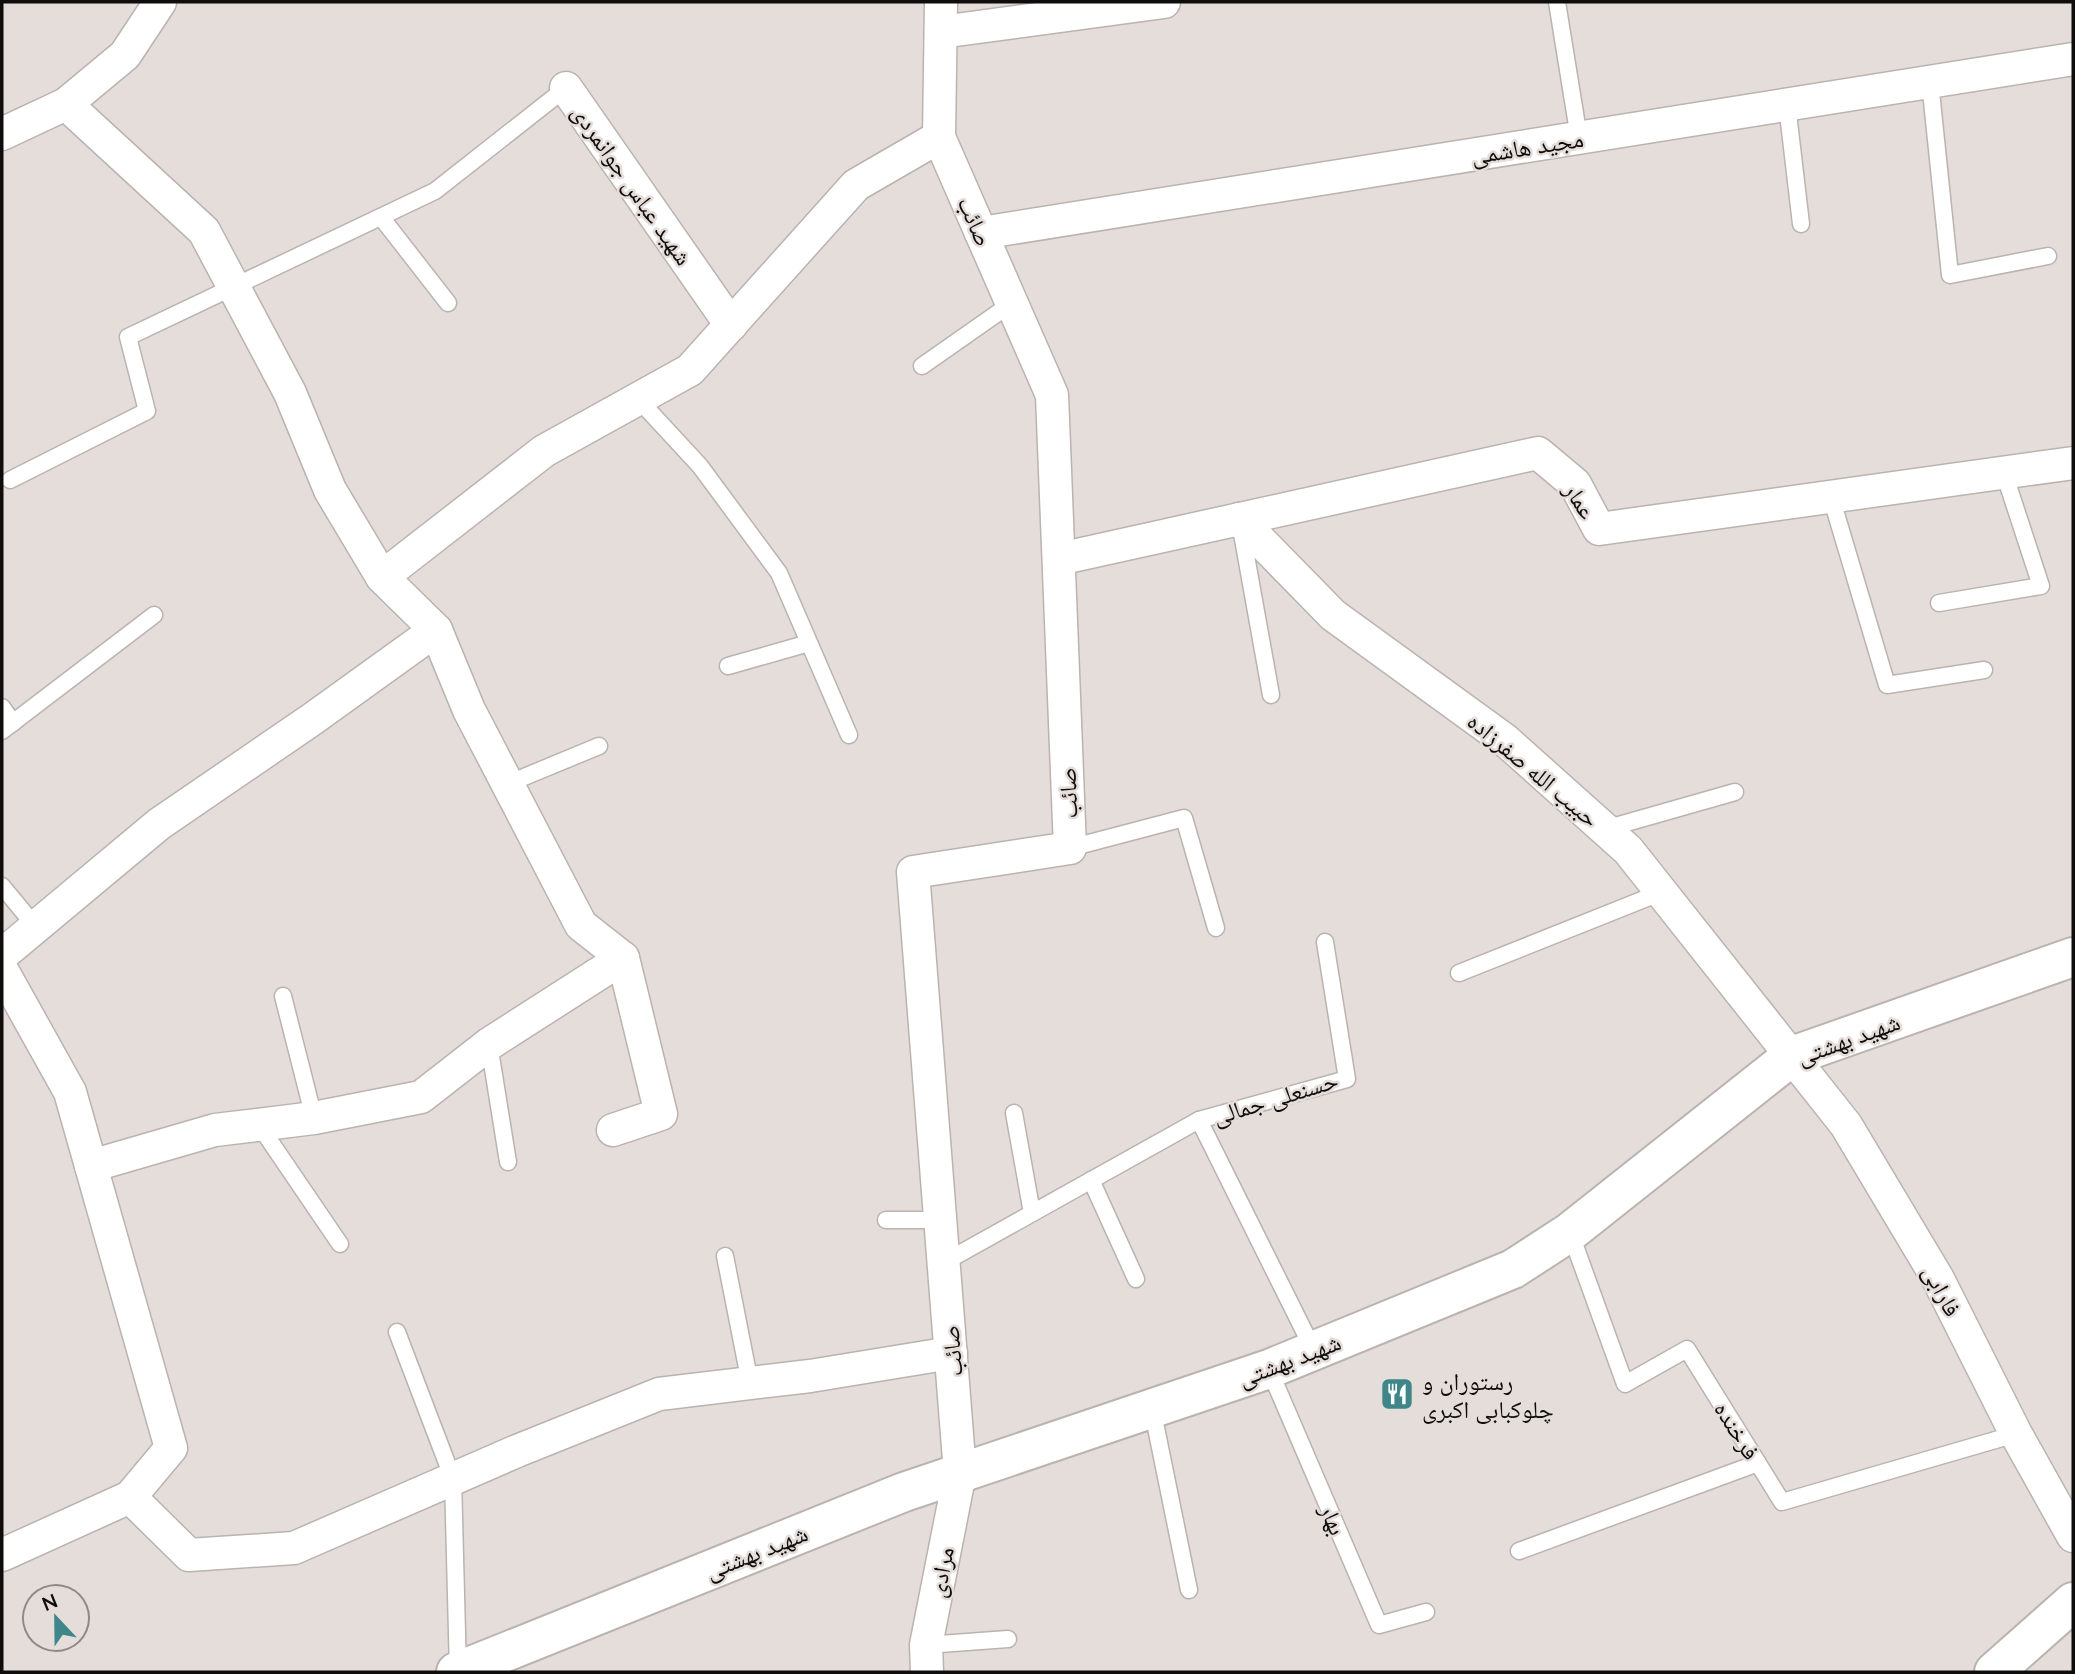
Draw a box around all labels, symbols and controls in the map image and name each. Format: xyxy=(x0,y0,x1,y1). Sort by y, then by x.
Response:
street label: شهید عباس جوانمردی xyxy=(566,98,699,271)
street label: مجید هاشمی xyxy=(1469,123,1585,170)
street label: صائب xyxy=(952,192,1000,251)
street label: عمار xyxy=(1558,476,1603,524)
street label: حبیب الله صفرزاده xyxy=(1462,706,1606,833)
street label: صائب xyxy=(1052,767,1083,819)
street label: شهید بهشتی xyxy=(1792,1006,1904,1071)
street label: حسنعلی جمالی xyxy=(1209,1064,1341,1131)
street label: فارابی xyxy=(1917,1259,1969,1321)
street label: صائب xyxy=(934,1324,968,1378)
street label: شهید بهشتی xyxy=(1233,1326,1345,1393)
place label: رستوران و چلوکبابی اکبری xyxy=(1422,1366,1554,1424)
restaurant icon: رستوران و چلوکبابی اکبری xyxy=(1378,1375,1416,1413)
street label: فرخنده xyxy=(1709,1396,1767,1464)
street label: بهار xyxy=(1314,1498,1353,1539)
street label: شهید بهشتی xyxy=(701,1517,812,1586)
street label: مرادی xyxy=(921,1544,960,1600)
north arrow xyxy=(21,1583,91,1653)
text: N xyxy=(38,1588,61,1615)

